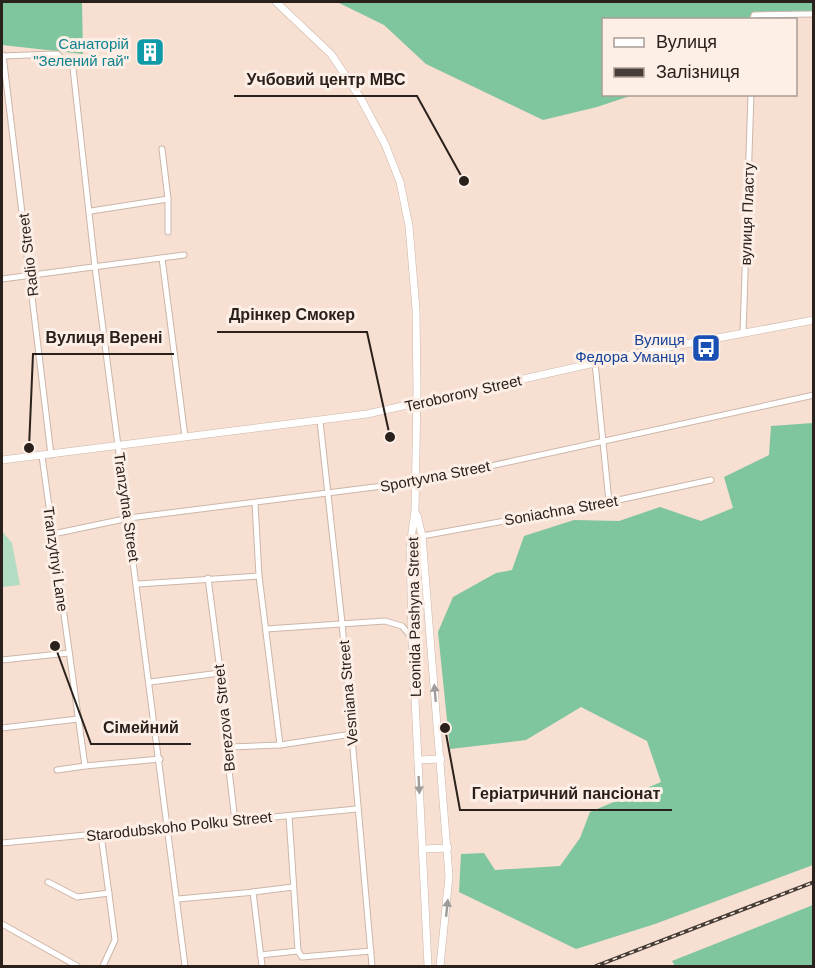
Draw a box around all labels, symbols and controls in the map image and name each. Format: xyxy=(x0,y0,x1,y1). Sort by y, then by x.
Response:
legend xyxy=(602,18,797,96)
text: Вулиця xyxy=(656,32,717,52)
place label: Санаторій "Зелений гай" xyxy=(33,35,129,69)
building icon: Санаторій "Зелений гай" xyxy=(134,36,166,68)
callout: Учбовий центр МВС xyxy=(234,62,417,96)
text: Залізниця xyxy=(656,62,740,82)
text: Учбовий центр МВС xyxy=(246,71,406,88)
street label: вулиця Пласту xyxy=(737,162,757,266)
street label: Radio Street xyxy=(14,212,42,297)
callout: Дрінкер Смокер xyxy=(217,298,367,332)
text: Дрінкер Смокер xyxy=(229,306,355,323)
callout: Вулиця Верені xyxy=(33,320,174,354)
text: Вулиця Верені xyxy=(45,329,163,346)
place label: Вулиця Федора Уманця xyxy=(575,331,685,365)
bus stop icon: Вулиця Федора Уманця xyxy=(690,332,722,364)
street label: Teroborony Street xyxy=(403,371,524,415)
street label: Tranzytna Street xyxy=(111,451,143,564)
street label: Sportyvna Street xyxy=(379,457,492,495)
street label: Soniachna Street xyxy=(503,491,620,528)
street label: Tranzytnyi Lane xyxy=(40,505,72,613)
street label: Leonida Pashyna Street xyxy=(404,536,424,697)
street label: Vesniana Street xyxy=(335,639,361,747)
street label: Berezova Street xyxy=(210,663,238,772)
one-way arrow xyxy=(430,683,440,702)
callout: Сімейний xyxy=(91,710,191,744)
text: Сімейний xyxy=(103,719,179,736)
one-way arrow xyxy=(415,776,424,795)
callout: Геріатричний пансіонат xyxy=(460,776,672,810)
text: Геріатричний пансіонат xyxy=(472,785,660,802)
street label: Starodubskoho Polku Street xyxy=(85,808,274,844)
one-way arrow xyxy=(442,899,452,918)

